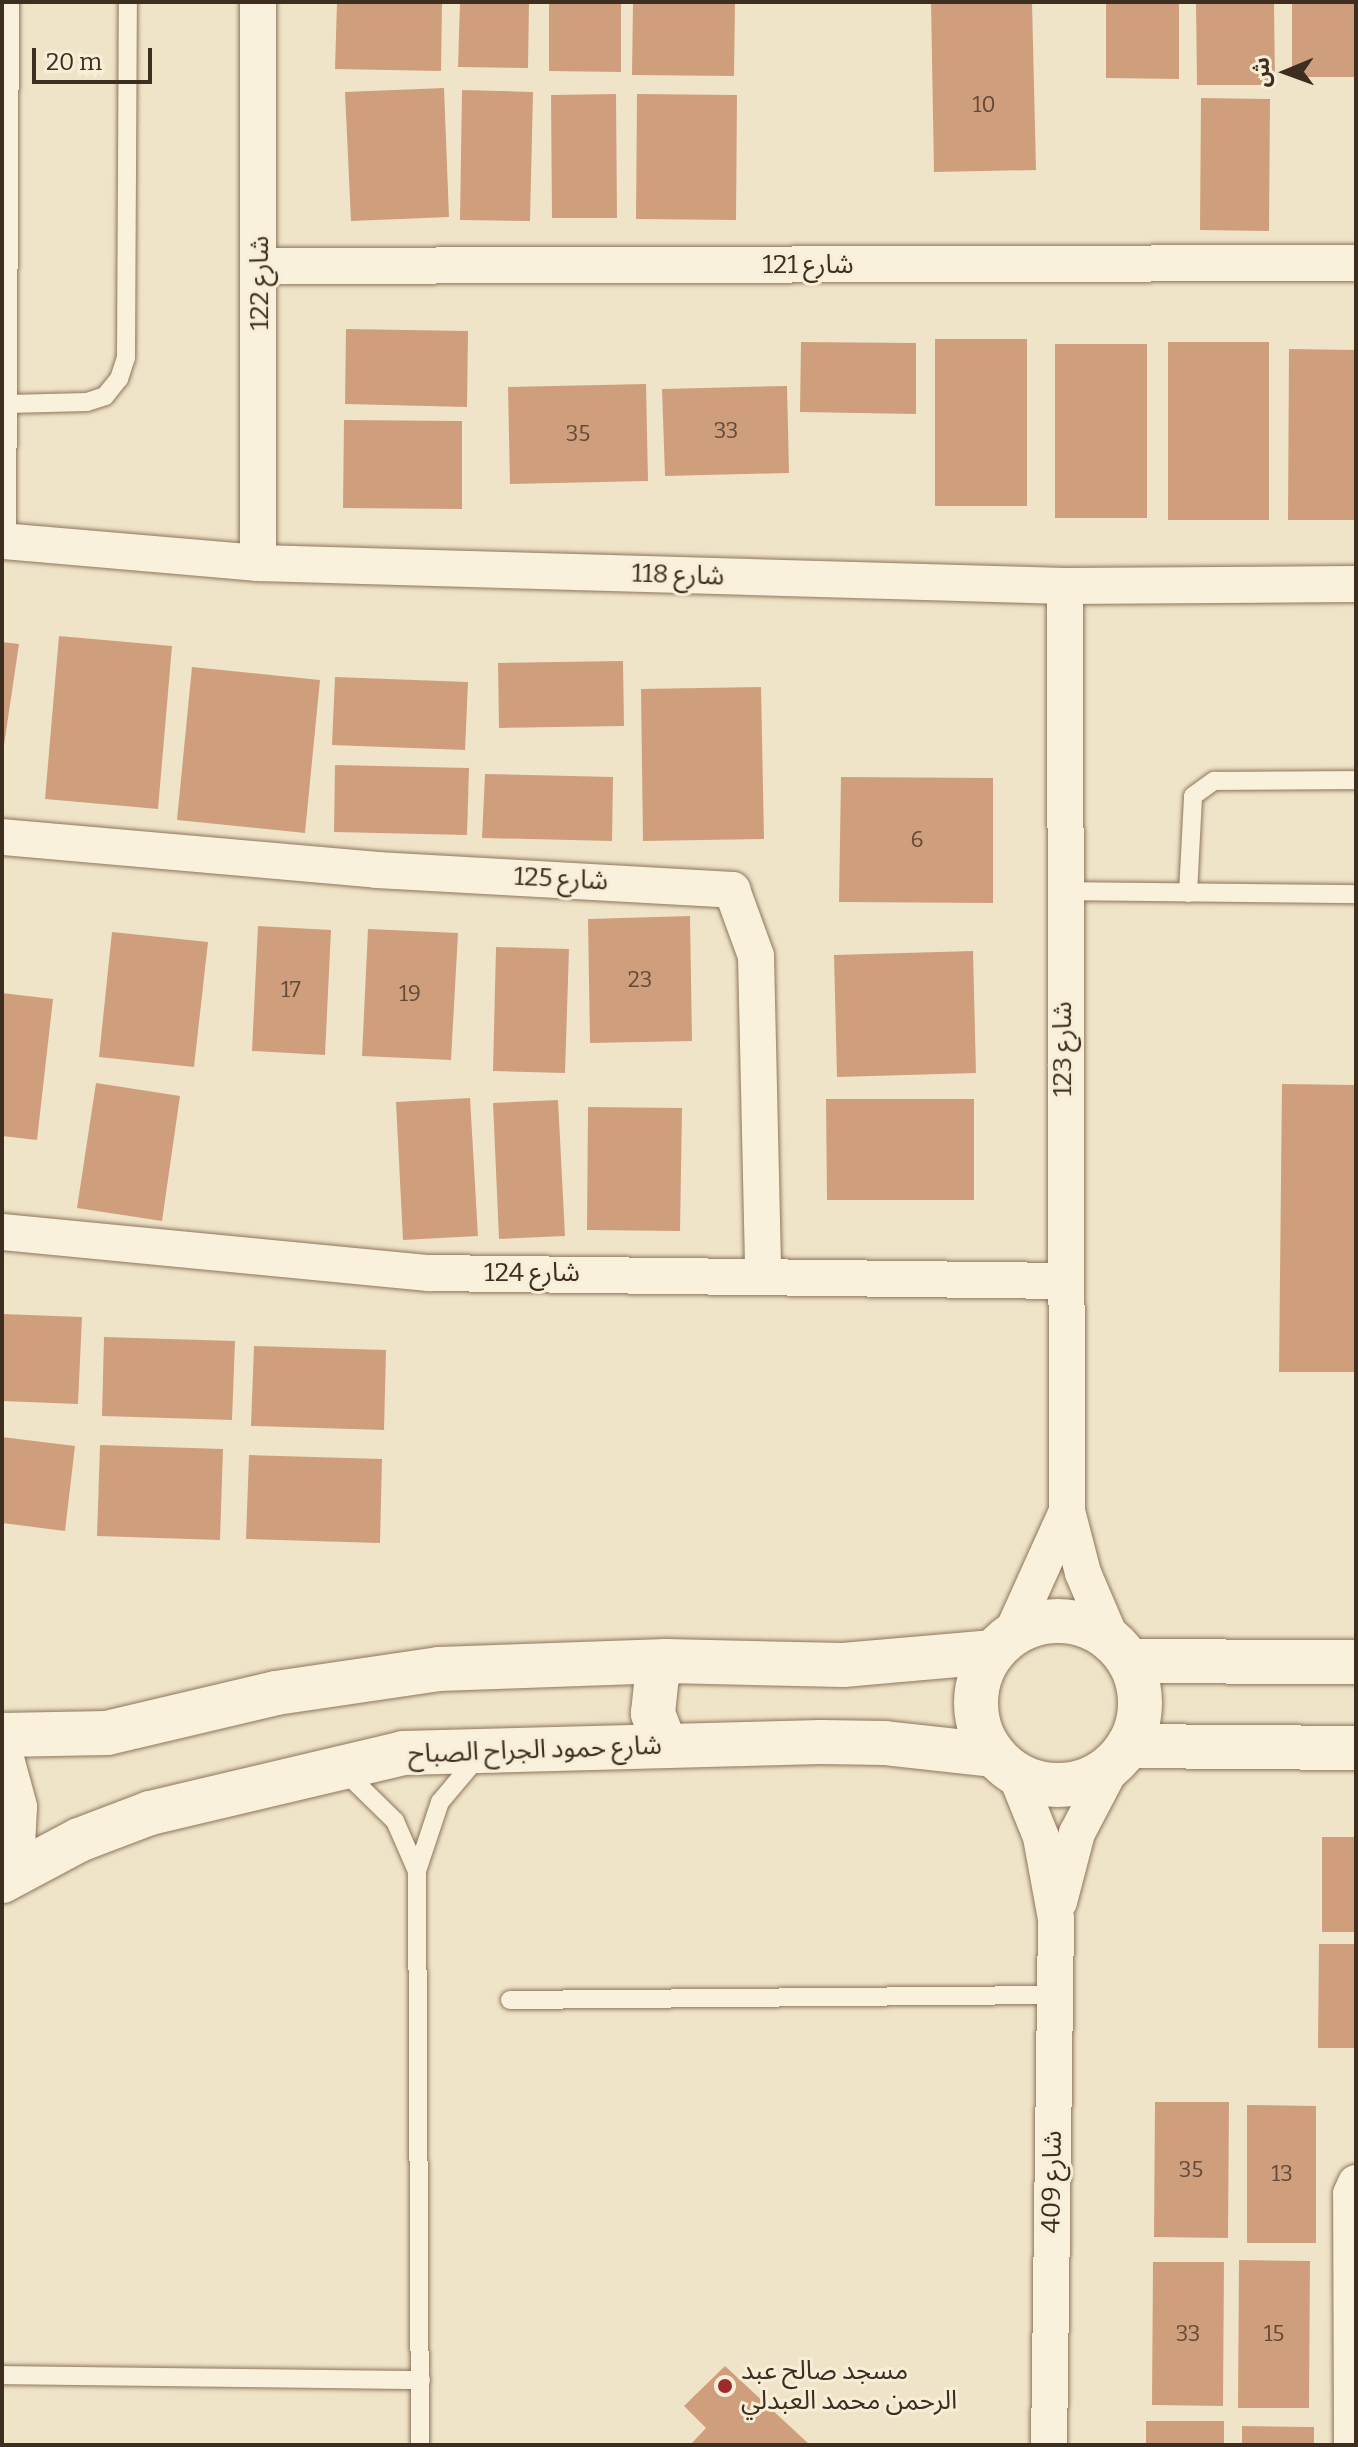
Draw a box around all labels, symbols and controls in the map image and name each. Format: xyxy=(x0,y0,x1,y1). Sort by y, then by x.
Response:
scale bar xyxy=(36,32,156,82)
north arrow xyxy=(1246,32,1326,112)
text: 20 m xyxy=(46,48,102,76)
text: ش xyxy=(1248,57,1275,88)
house number: 10 xyxy=(972,92,996,118)
street label: شارع 122 xyxy=(244,236,276,330)
street label: شارع 121 xyxy=(762,249,854,281)
house number: 33 xyxy=(714,418,738,444)
house number: 35 xyxy=(566,421,590,447)
street label: شارع 118 xyxy=(631,558,725,592)
house number: 6 xyxy=(911,827,923,853)
street label: شارع 125 xyxy=(513,861,609,897)
house number: 23 xyxy=(628,967,652,993)
house number: 17 xyxy=(281,977,301,1003)
house number: 19 xyxy=(399,981,421,1007)
street label: شارع 123 xyxy=(1047,1001,1079,1097)
street label: شارع 124 xyxy=(484,1257,580,1289)
street label: شارع حمود الجراح الصباح xyxy=(408,1730,662,1770)
street label: شارع 409 xyxy=(1036,2130,1068,2234)
house number: 35 xyxy=(1179,2157,1203,2183)
house number: 13 xyxy=(1271,2161,1293,2187)
house number: 33 xyxy=(1176,2321,1200,2347)
house number: 15 xyxy=(1264,2321,1284,2347)
place label: مسجد صالح عبد الرحمن محمد العبدلي xyxy=(741,2355,957,2416)
marker: مسجد صالح عبد الرحمن محمد العبدلي xyxy=(716,2377,734,2395)

